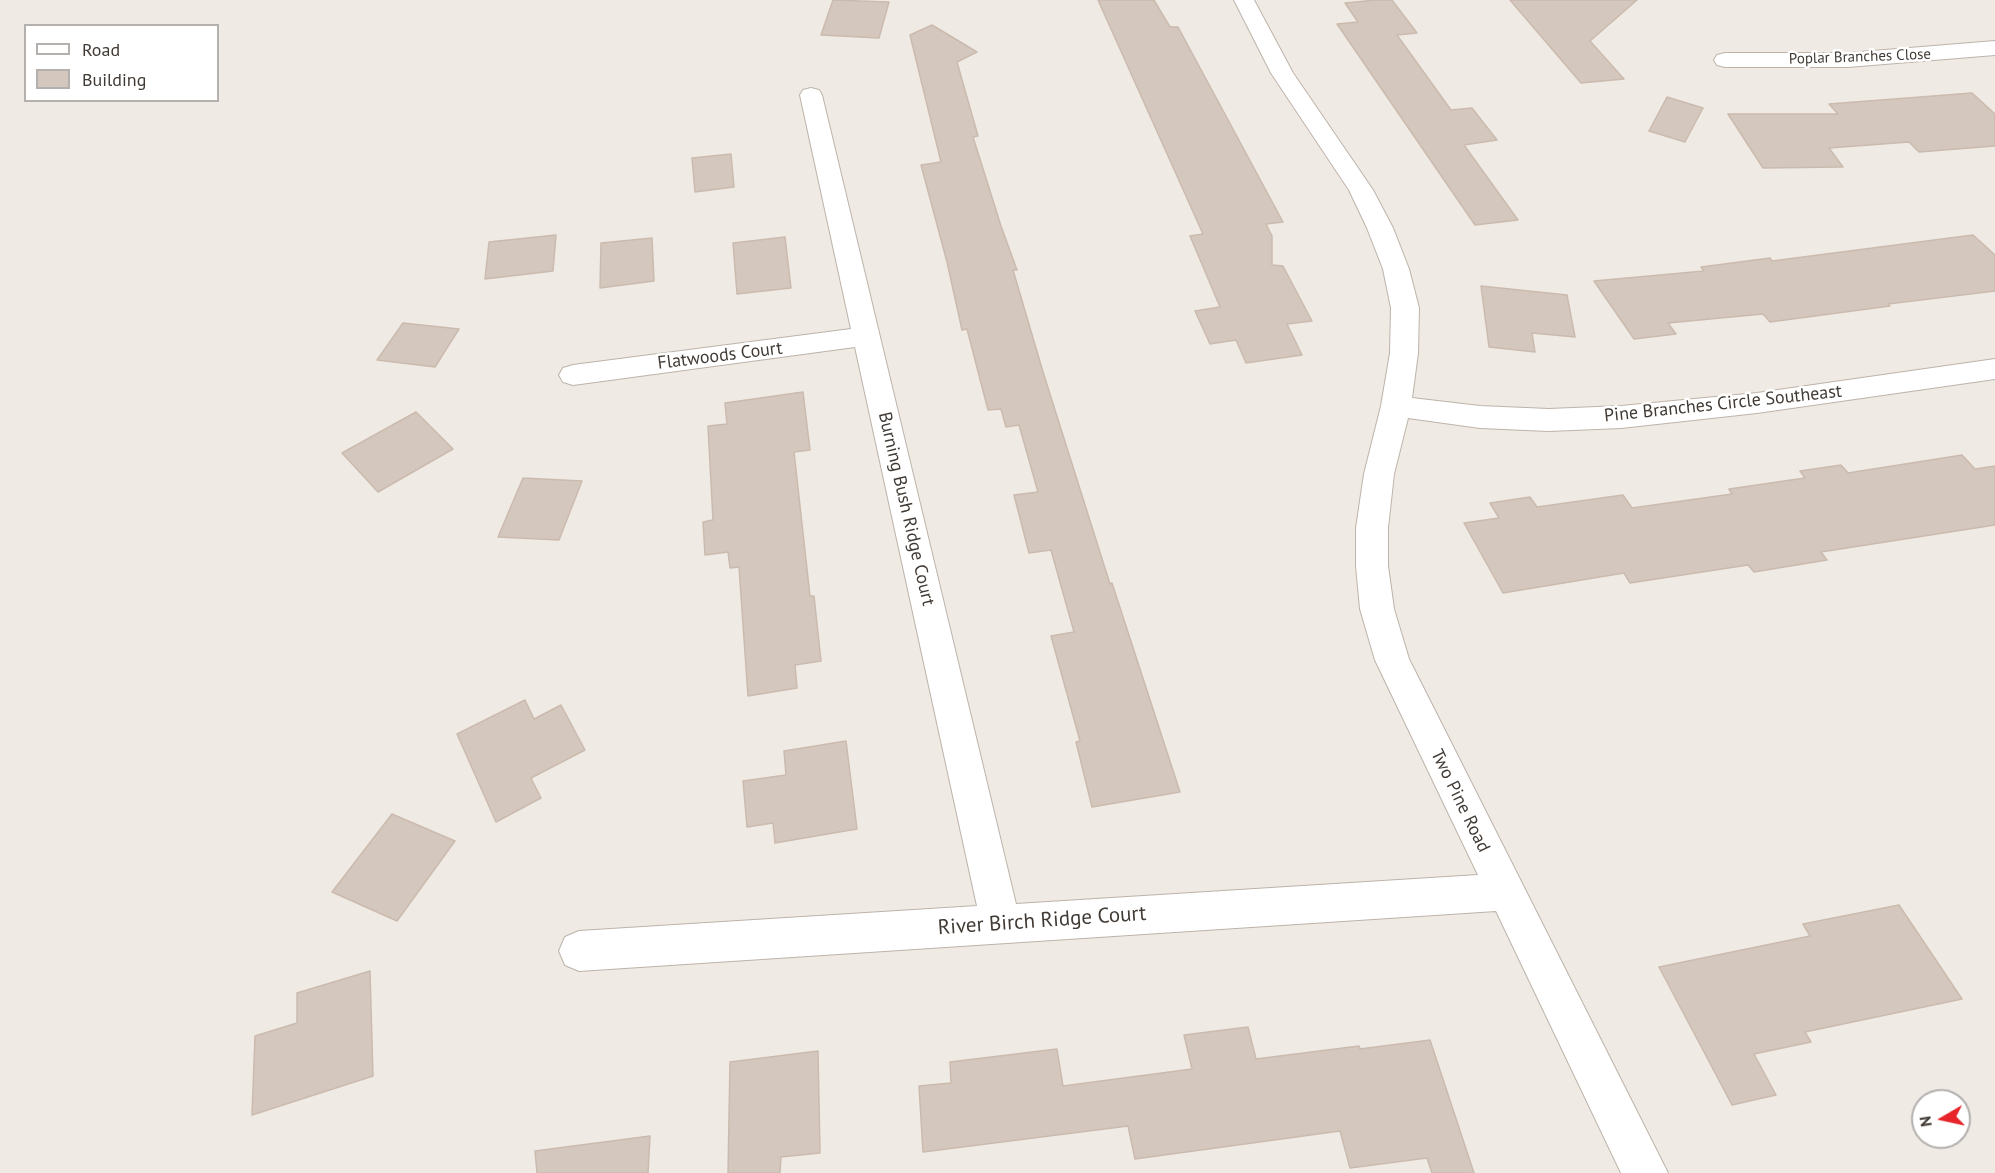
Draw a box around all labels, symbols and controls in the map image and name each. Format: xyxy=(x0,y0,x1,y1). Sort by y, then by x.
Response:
legend xyxy=(24,24,219,102)
text: Road xyxy=(82,38,120,61)
street label: Poplar Branches Close xyxy=(1789,46,1931,68)
text: Building xyxy=(82,68,146,91)
street label: Flatwoods Court xyxy=(656,338,784,374)
street label: Pine Branches Circle Southeast xyxy=(1603,381,1843,427)
street label: Burning Bush Ridge Court xyxy=(873,410,939,608)
street label: Two Pine Road xyxy=(1426,746,1494,856)
street label: River Birch Ridge Court xyxy=(937,901,1147,941)
north arrow xyxy=(1911,1089,1971,1149)
text: N xyxy=(1914,1115,1936,1128)

